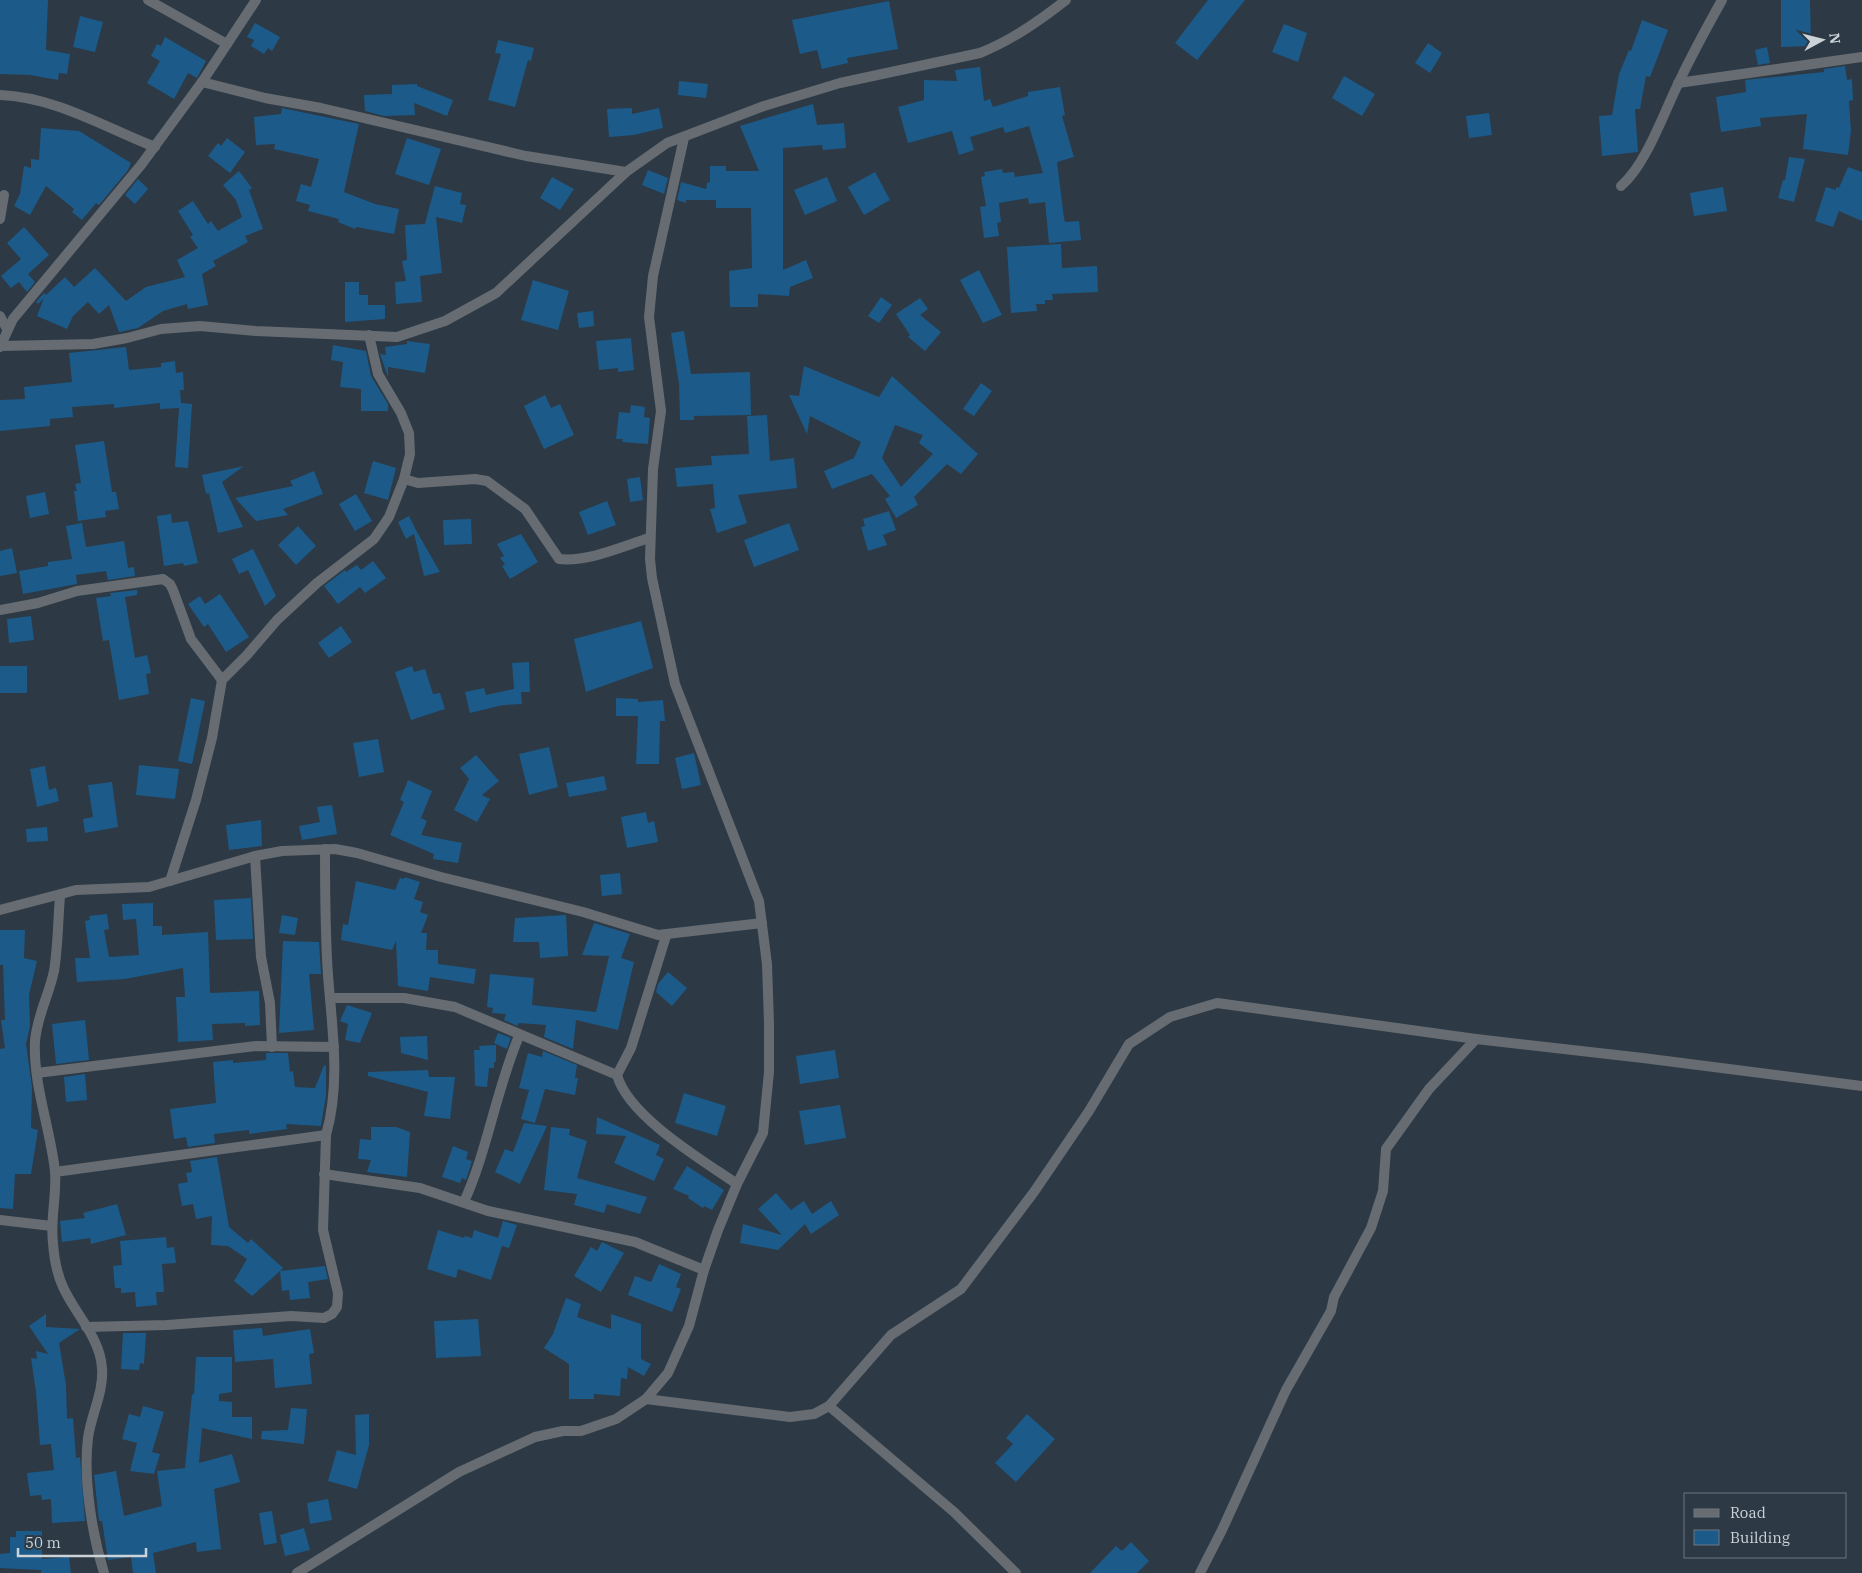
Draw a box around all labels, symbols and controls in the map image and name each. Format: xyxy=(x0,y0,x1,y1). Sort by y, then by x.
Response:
north arrow xyxy=(1797,15,1847,65)
text: N xyxy=(1825,32,1845,45)
legend xyxy=(1684,1493,1847,1558)
text: Road xyxy=(1730,1503,1766,1522)
scale bar xyxy=(18,1526,145,1558)
text: Building xyxy=(1730,1528,1790,1547)
text: 50 m xyxy=(25,1533,61,1552)

